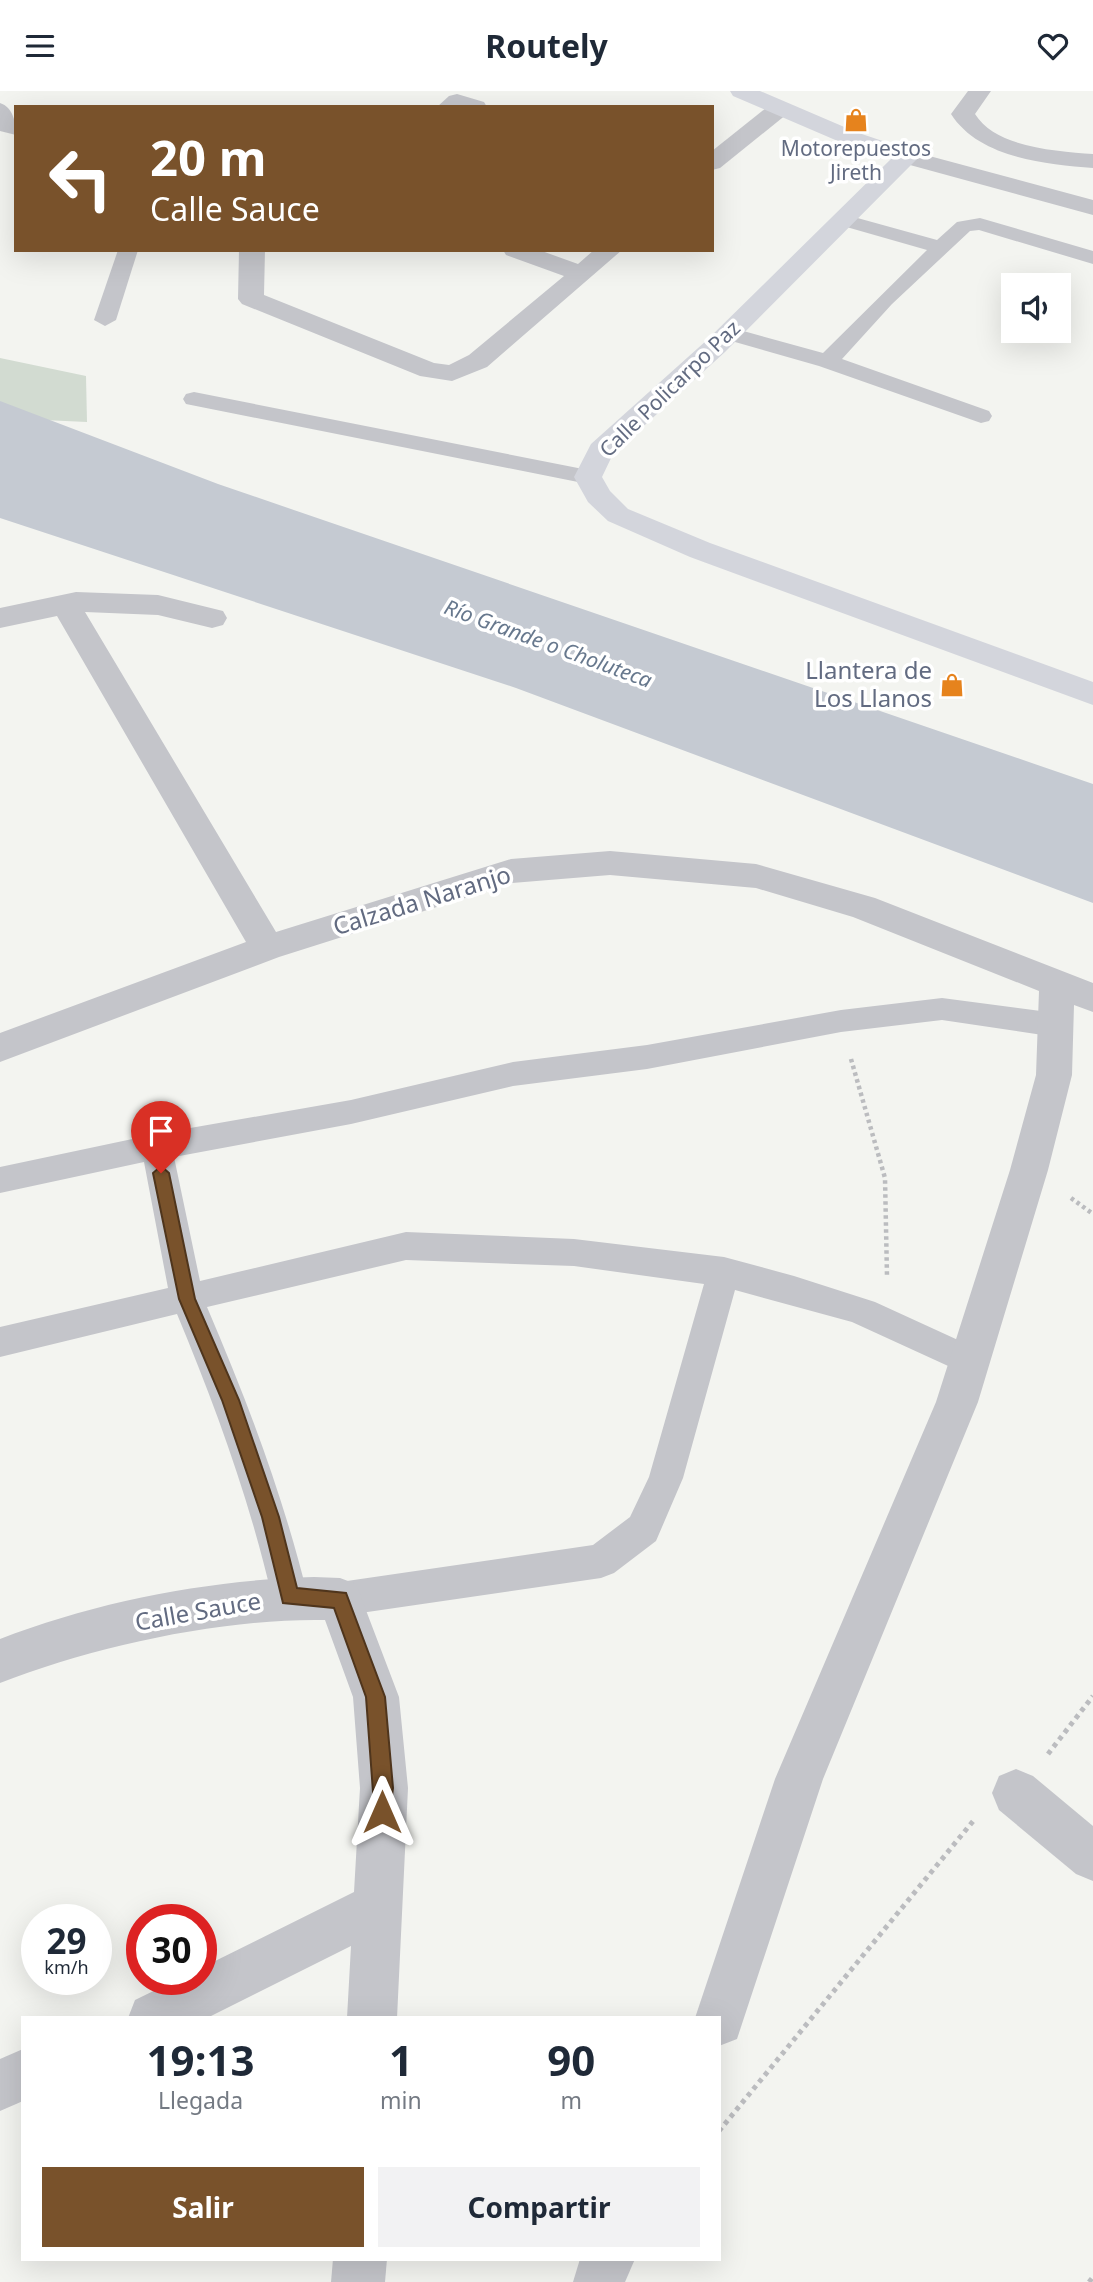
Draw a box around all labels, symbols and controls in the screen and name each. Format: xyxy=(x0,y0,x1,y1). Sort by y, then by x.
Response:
text: Routely xyxy=(485,24,608,67)
icon: menu xyxy=(21,27,59,65)
icon: heart xyxy=(1034,27,1072,65)
shop icon: Motorepuestos Jireth xyxy=(842,106,870,134)
text: 20 m xyxy=(150,124,267,190)
icon: left xyxy=(35,133,126,224)
place label: Motorepuestos Jireth xyxy=(781,134,931,186)
text: Calle Sauce xyxy=(150,187,320,230)
map controls xyxy=(1001,273,1071,343)
button: sound xyxy=(1001,273,1071,343)
street label: Calle Policarpo Paz xyxy=(593,314,746,463)
water label: Río Grande o Choluteca xyxy=(441,592,656,694)
place label: Llantera de Los Llanos xyxy=(805,653,932,714)
shop icon: Llantera de Los Llanos xyxy=(938,671,966,699)
street label: Calzada Naranjo xyxy=(329,857,514,942)
pin xyxy=(131,1101,191,1173)
icon: arrive xyxy=(142,1112,180,1150)
street label: Calle Sauce xyxy=(132,1583,263,1638)
position arrow xyxy=(345,1775,419,1849)
speed limit sign: 30 xyxy=(126,1904,217,1995)
text: 29 xyxy=(46,1917,87,1964)
text: km/h xyxy=(44,1955,89,1979)
text: 19:13 xyxy=(147,2031,255,2088)
text: 1 xyxy=(389,2031,413,2088)
text: 90 xyxy=(547,2031,595,2088)
text: Llegada xyxy=(158,2084,243,2116)
text: min xyxy=(380,2084,422,2116)
text: m xyxy=(561,2084,582,2116)
button: Salir xyxy=(42,2167,364,2247)
button: Compartir xyxy=(378,2167,700,2247)

